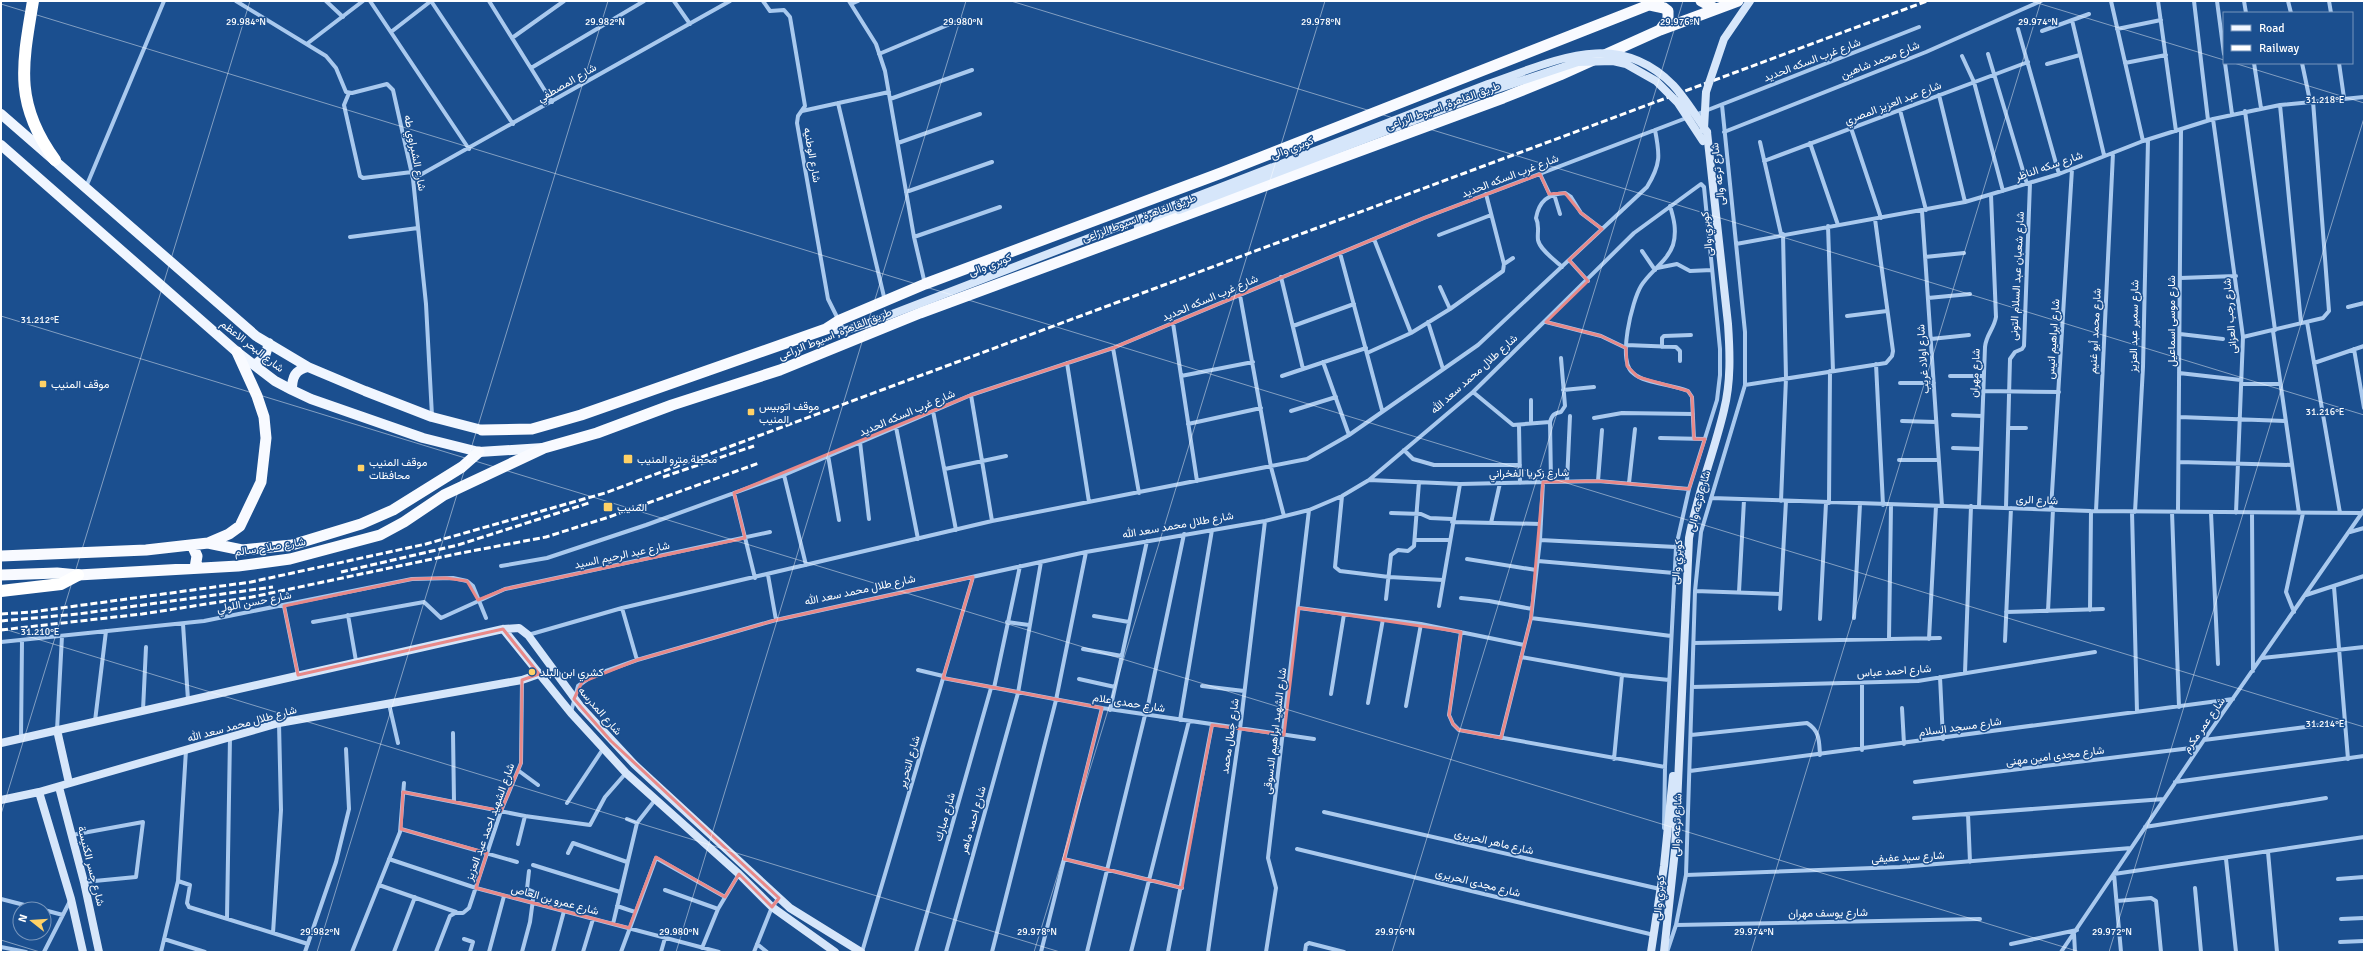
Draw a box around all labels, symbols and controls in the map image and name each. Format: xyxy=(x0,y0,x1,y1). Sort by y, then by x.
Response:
legend xyxy=(2223,12,2353,64)
text: 29.984°N xyxy=(226,16,266,28)
text: 29.982°N xyxy=(585,16,625,28)
text: 29.980°N xyxy=(943,16,983,28)
text: 29.978°N xyxy=(1301,16,1341,28)
text: 29.976°N xyxy=(1660,16,1700,28)
text: 29.974°N xyxy=(2018,16,2058,28)
text: Road xyxy=(2259,21,2285,36)
street label: شارع غرب السكه الحديد xyxy=(1762,35,1863,85)
street label: شارع محمد شاهين xyxy=(1839,38,1922,83)
text: Railway xyxy=(2259,41,2299,56)
street label: شارع المصطفي xyxy=(535,61,601,108)
street label: شارع عبد العزيز المصري xyxy=(1843,78,1945,130)
street label: طريق القاهرة, اسيوط الزراعى xyxy=(1384,79,1502,133)
text: 31.218°E xyxy=(2306,94,2345,106)
street label: شارع الشبراوي طه xyxy=(398,114,429,193)
street label: شارع الوطنيه xyxy=(800,126,823,184)
street label: كوبري والى xyxy=(1269,134,1317,165)
street label: شارع ترعه والى xyxy=(1708,142,1729,206)
street label: شارع سكه الناظر xyxy=(2013,148,2085,185)
street label: شارع غرب السكه الحديد xyxy=(1460,151,1561,201)
street label: طريق القاهرة, اسيوط الزراعى xyxy=(1080,191,1198,245)
street label: كوبري والى xyxy=(1698,210,1719,257)
street label: شارع شعبان عبد السلام التونى xyxy=(2007,211,2028,341)
street label: كوبري والى xyxy=(967,251,1015,282)
street label: شارع غرب السكه الحديد xyxy=(1160,272,1261,325)
street label: شارع موسى اسماعيل xyxy=(2165,275,2179,367)
street label: شارع رجب العزانى xyxy=(2220,277,2241,354)
street label: شارع سمير عبد العزيز xyxy=(2127,279,2142,373)
street label: شارع محمد أبو غنيم xyxy=(2086,287,2105,374)
street label: شارع ابراهيم انيس xyxy=(2044,298,2063,380)
street label: طريق القاهرة, اسيوط الزراعى xyxy=(777,305,893,363)
text: 31.212°E xyxy=(21,314,60,326)
street label: شارع البحر الاعظم xyxy=(217,317,287,376)
street label: شارع اولاد غريب xyxy=(1914,323,1933,394)
street label: شارع طلال محمد سعد الله xyxy=(1428,331,1521,417)
street label: شارع مهران xyxy=(1967,348,1984,398)
place label: موقف المنيب xyxy=(51,378,110,391)
marker: موقف المنيب xyxy=(38,379,48,389)
street label: شارع غرب السكه الحديد xyxy=(857,387,958,440)
place label: موقف اتوبيس المنيب xyxy=(759,400,819,426)
text: 31.216°E xyxy=(2306,406,2345,418)
marker: موقف اتوبيس المنيب xyxy=(746,407,756,417)
marker: محطة مترو المنيب xyxy=(622,453,634,465)
place label: محطة مترو المنيب xyxy=(637,453,717,466)
place label: موقف المنيب محافظات xyxy=(369,456,428,482)
marker: موقف المنيب محافظات xyxy=(356,463,366,473)
street label: شارع زكريا الفخراني xyxy=(1489,466,1570,483)
street label: شارع ترعه والى xyxy=(1685,469,1714,533)
street label: شارع الرى xyxy=(2016,493,2059,508)
marker: المنيب xyxy=(602,501,614,513)
place label: المنيب xyxy=(617,501,647,514)
street label: شارع طلال محمد سعد الله xyxy=(1121,509,1235,542)
street label: شارع صلاح سالم xyxy=(233,535,307,560)
street label: شارع عبد الرحيم السيد xyxy=(573,538,671,572)
street label: كوبري والى xyxy=(1669,539,1688,585)
street label: شارع طلال محمد سعد الله xyxy=(803,572,917,609)
street label: شارع حسن اللولي xyxy=(215,588,293,619)
text: 31.210°E xyxy=(21,626,60,638)
street label: شارع احمد عباس xyxy=(1856,662,1932,681)
place label: كشري ابن البلد xyxy=(540,666,604,682)
marker: كشري ابن البلد xyxy=(527,667,537,677)
street label: شارع الشهيد ابراهيم الدسوقى xyxy=(1261,667,1290,795)
street label: شارع المدرسه xyxy=(575,684,625,739)
street label: شارع حمدى علام xyxy=(1092,691,1166,716)
street label: شارع عمر مكرم xyxy=(2180,695,2229,756)
street label: شارع جمال محمد xyxy=(1218,697,1243,775)
street label: شارع طلال محمد سعد الله xyxy=(186,703,299,746)
street label: شارع مسجد السلام xyxy=(1918,715,2003,740)
text: 31.214°E xyxy=(2306,718,2345,730)
street label: شارع التحرير xyxy=(895,734,924,791)
street label: شارع مجدى امين مهنى xyxy=(2005,743,2105,769)
street label: شارع الشهيد احمد عبد العزيز xyxy=(462,761,518,884)
street label: شارع احمد ماهر xyxy=(957,784,990,857)
street label: شارع مبارك xyxy=(932,791,959,843)
street label: شارع ترعه والى xyxy=(1669,793,1686,857)
street label: شارع جسر الكنيسة xyxy=(74,825,107,908)
street label: شارع ماهر الحريرى xyxy=(1453,827,1535,858)
street label: شارع سيد عفيفى xyxy=(1871,849,1945,866)
street label: شارع مجدى الحريرى xyxy=(1434,866,1522,901)
street label: كوبري والى xyxy=(1651,875,1670,921)
street label: شارع عمرو بن العاص xyxy=(509,882,601,919)
north arrow xyxy=(12,901,52,941)
street label: شارع يوسف مهران xyxy=(1788,906,1868,921)
text: N xyxy=(16,913,30,924)
text: 29.982°N xyxy=(300,926,340,938)
text: 29.980°N xyxy=(659,926,699,938)
text: 29.978°N xyxy=(1017,926,1057,938)
text: 29.976°N xyxy=(1375,926,1415,938)
text: 29.974°N xyxy=(1734,926,1774,938)
text: 29.972°N xyxy=(2092,926,2132,938)

